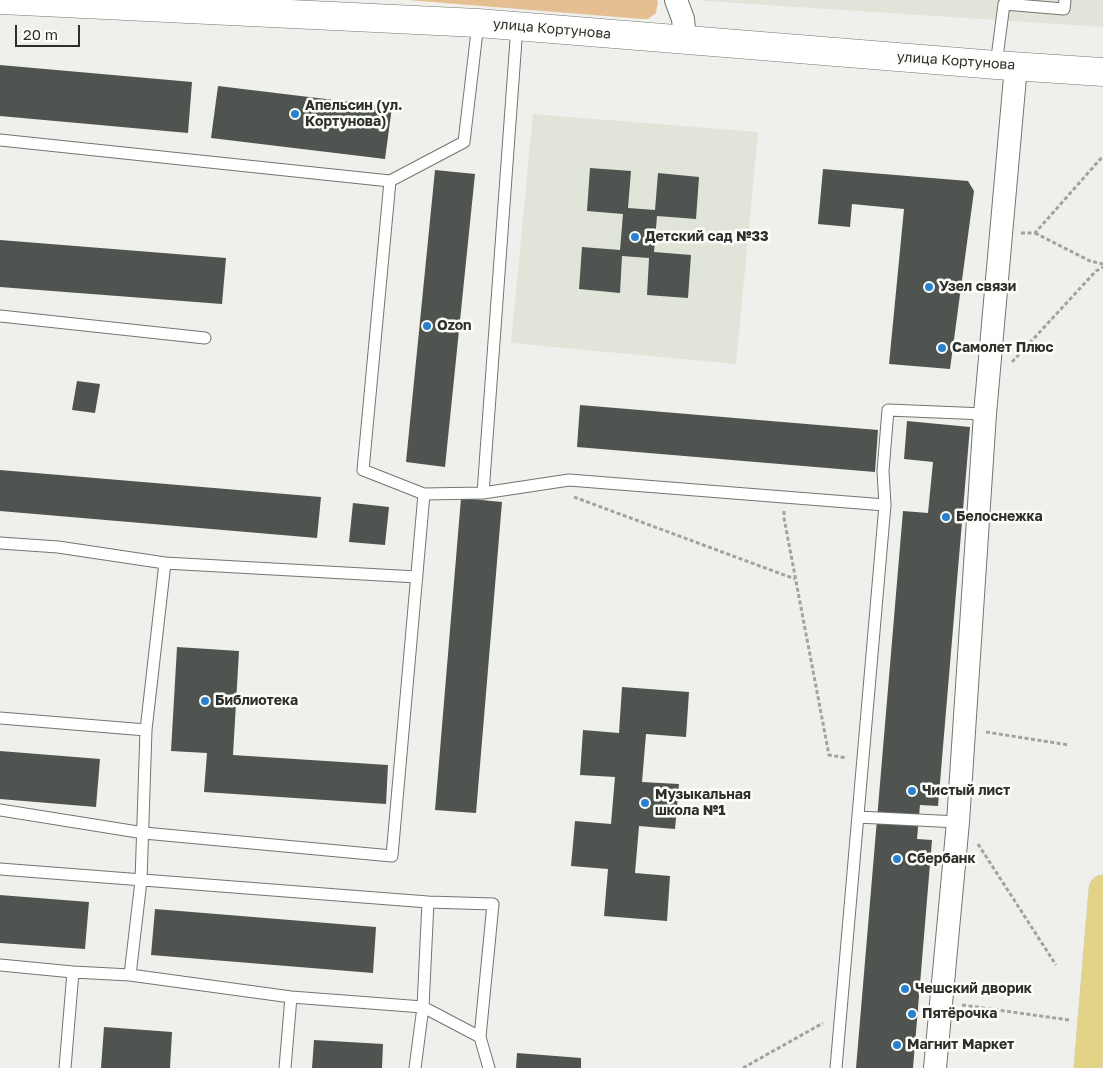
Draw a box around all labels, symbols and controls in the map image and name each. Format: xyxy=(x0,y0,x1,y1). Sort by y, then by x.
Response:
scale bar xyxy=(18,15,82,47)
street label: улица Кортунова xyxy=(492,15,612,43)
text: 20 m xyxy=(23,25,58,43)
street label: улица Кортунова xyxy=(896,48,1016,74)
place label: Апельсин (ул. Кортунова) xyxy=(305,98,403,130)
marker: Апельсин (ул. Кортунова) xyxy=(289,108,301,120)
place label: Детский сад №33 xyxy=(645,229,769,245)
marker: Детский сад №33 xyxy=(629,231,641,243)
place label: Узел связи xyxy=(939,279,1016,295)
marker: Узел связи xyxy=(923,281,935,293)
place label: Ozon xyxy=(437,318,472,334)
marker: Ozon xyxy=(421,320,433,332)
place label: Самолет Плюс xyxy=(952,340,1054,356)
marker: Самолет Плюс xyxy=(936,342,948,354)
place label: Белоснежка xyxy=(956,509,1043,525)
marker: Белоснежка xyxy=(940,511,952,523)
place label: Библиотека xyxy=(215,693,298,709)
marker: Библиотека xyxy=(199,695,211,707)
place label: Чистый лист xyxy=(922,783,1010,799)
marker: Чистый лист xyxy=(906,785,918,797)
place label: Музыкальная школа №1 xyxy=(655,787,751,820)
marker: Музыкальная школа №1 xyxy=(639,797,651,809)
place label: Сбербанк xyxy=(907,851,976,867)
marker: Сбербанк xyxy=(891,853,903,865)
place label: Чешский дворик xyxy=(915,981,1032,997)
marker: Чешский дворик xyxy=(899,983,911,995)
place label: Пятёрочка xyxy=(922,1006,997,1022)
marker: Пятёрочка xyxy=(906,1008,918,1020)
place label: Магнит Маркет xyxy=(907,1037,1014,1053)
marker: Магнит Маркет xyxy=(891,1039,903,1051)

